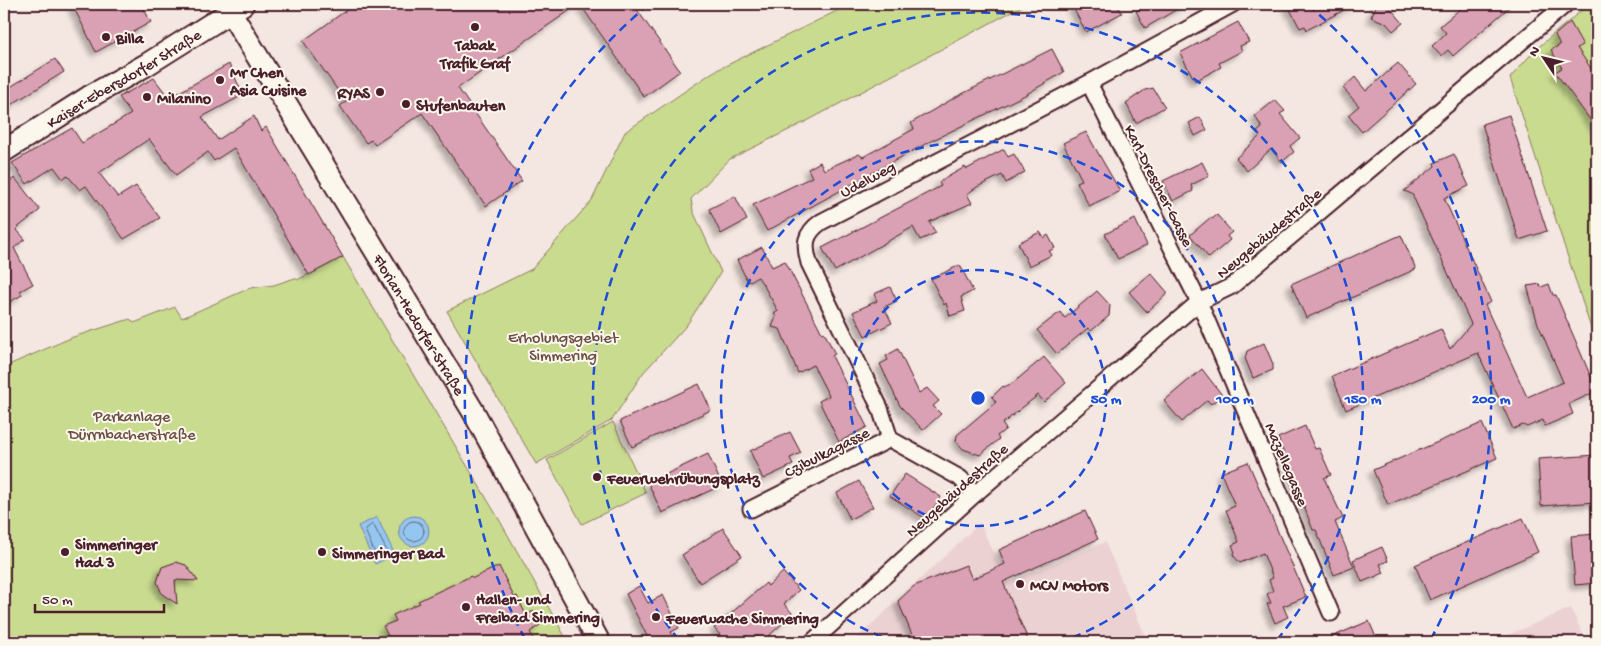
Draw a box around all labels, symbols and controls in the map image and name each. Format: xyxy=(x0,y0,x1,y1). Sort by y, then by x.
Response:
marker: Tabak Trafik Graf xyxy=(469,21,481,33)
street label: Kaiser-Ebersdorfer Straße xyxy=(44,26,206,134)
marker: Billa xyxy=(100,31,112,43)
place label: Billa xyxy=(115,31,145,50)
north arrow xyxy=(1518,32,1568,82)
place label: Tabak Trafik Graf xyxy=(438,38,512,75)
text: N xyxy=(1526,43,1545,61)
place label: Mr Chen Asia Cuisine xyxy=(229,65,307,102)
marker: Mr Chen Asia Cuisine xyxy=(214,74,226,86)
place label: RYAS xyxy=(336,86,371,105)
marker: RYAS xyxy=(374,86,386,98)
marker: Milanino xyxy=(141,91,153,103)
place label: Milanino xyxy=(157,91,212,110)
place label: Stufenbauten xyxy=(416,97,506,117)
marker: Stufenbauten xyxy=(400,98,412,110)
street label: Karl-Drescher-Gasse xyxy=(1118,123,1196,251)
street label: Udelweg xyxy=(838,159,900,204)
street label: Neugebäudestraße xyxy=(1214,185,1327,284)
street label: Florian-Hedorfer-Straße xyxy=(366,251,468,401)
park label: Erholungsgebiet Simmering xyxy=(508,330,620,367)
centre of rings xyxy=(969,389,987,407)
text: 50 m xyxy=(1091,391,1122,409)
text: 100 m xyxy=(1215,391,1254,409)
text: 150 m xyxy=(1344,391,1382,409)
text: 200 m xyxy=(1472,391,1511,409)
park label: Parkanlage Dürrnbacherstraße xyxy=(67,409,196,446)
street label: Mazellegasse xyxy=(1259,421,1311,511)
street label: Czibulkagasse xyxy=(782,424,874,484)
street label: Neugebäudestraße xyxy=(903,440,1014,542)
marker: Feuerwehrübungsplatz xyxy=(591,471,603,483)
place label: Feuerwehrübungsplatz xyxy=(606,471,761,490)
place label: Simmeringer Had 3 xyxy=(75,537,159,574)
marker: Simmeringer Had 3 xyxy=(59,546,71,558)
marker: Simmeringer Bad xyxy=(316,546,328,558)
place label: Simmeringer Bad xyxy=(332,546,445,565)
marker: MCV Motors xyxy=(1014,578,1026,590)
place label: MCV Motors xyxy=(1030,578,1109,597)
scale bar xyxy=(35,581,164,613)
text: 50 m xyxy=(42,592,73,610)
place label: Hallen- und Freibad Simmering xyxy=(475,592,600,629)
marker: Hallen- und Freibad Simmering xyxy=(460,601,472,613)
marker: Feuerwache Simmering xyxy=(650,611,662,623)
place label: Feuerwache Simmering xyxy=(665,611,819,630)

